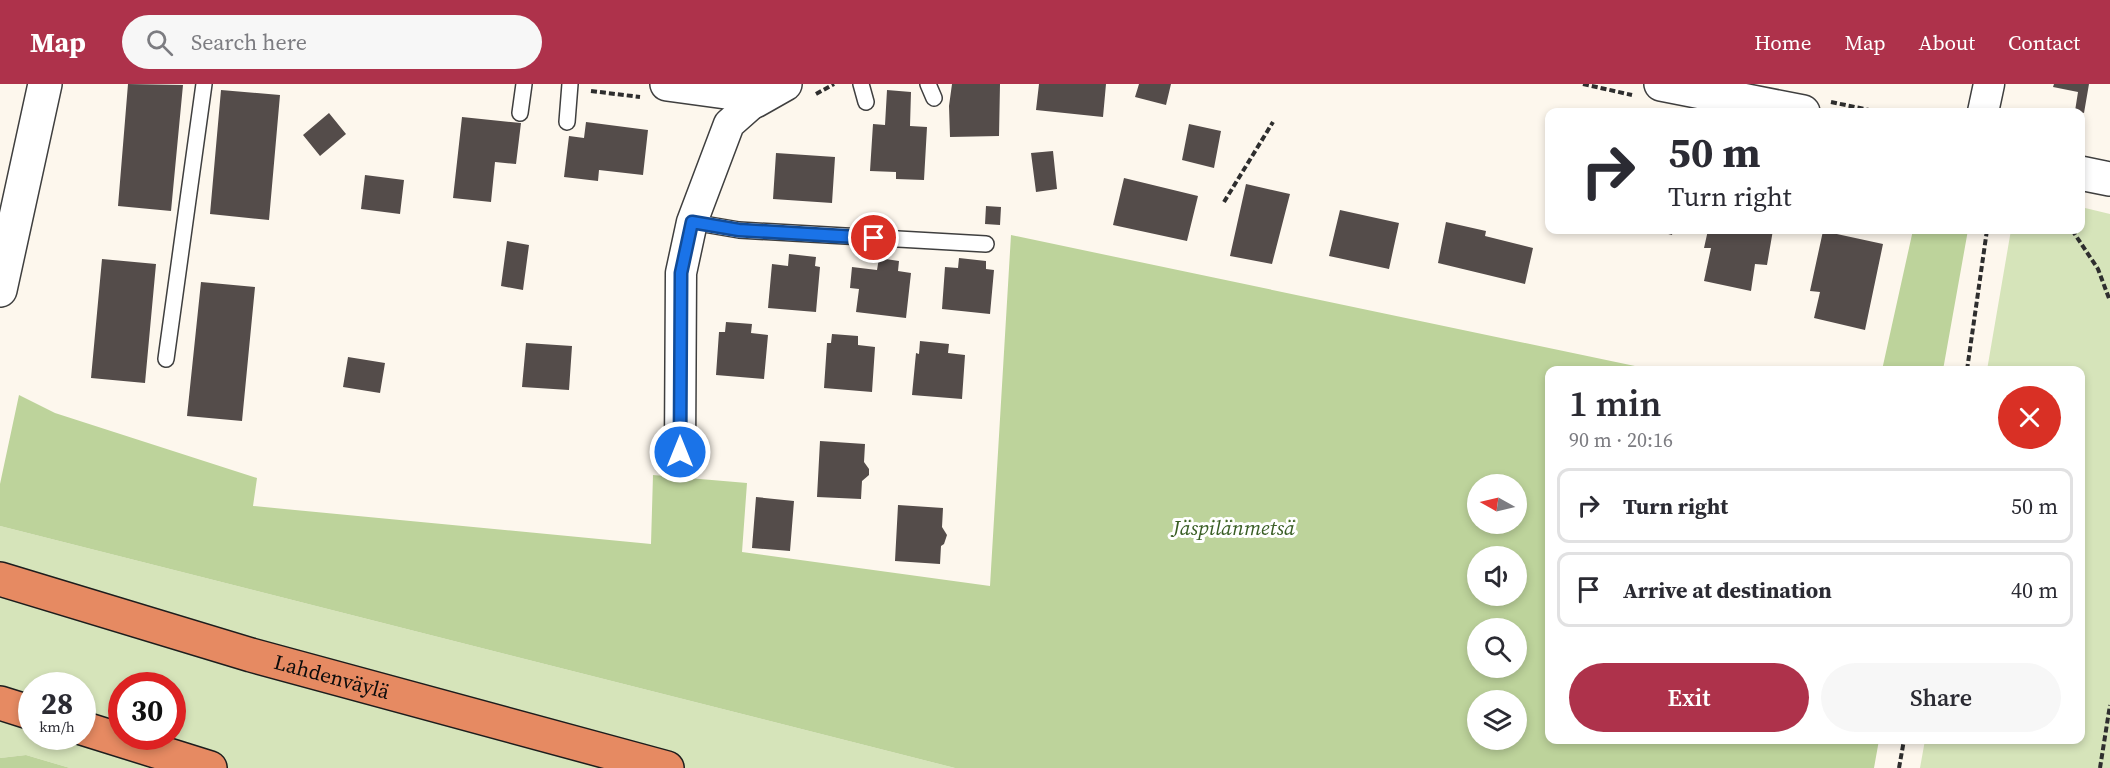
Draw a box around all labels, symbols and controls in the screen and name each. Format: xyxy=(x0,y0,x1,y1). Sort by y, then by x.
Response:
search box xyxy=(122,15,542,69)
text: Map xyxy=(30,23,86,61)
icon: search xyxy=(143,26,176,59)
text: Search here xyxy=(191,27,307,57)
text: Home xyxy=(1754,28,1812,57)
text: Map xyxy=(1845,28,1886,57)
text: About xyxy=(1919,28,1975,57)
text: Contact xyxy=(2008,28,2080,57)
text: 50 m xyxy=(1668,123,1761,181)
icon: right xyxy=(1569,132,1647,210)
text: Turn right xyxy=(1668,178,1792,215)
pin xyxy=(848,212,899,263)
icon: arrive xyxy=(857,221,890,254)
text: 1 min xyxy=(1569,379,1661,428)
button: close xyxy=(1998,386,2061,449)
position arrow xyxy=(648,420,712,484)
text: 90 m · 20:16 xyxy=(1569,426,1673,454)
north arrow xyxy=(1467,474,1527,534)
map controls xyxy=(1467,474,1527,750)
icon: right xyxy=(1572,489,1605,522)
text: Turn right xyxy=(1623,491,1728,521)
text: 50 m xyxy=(2011,491,2058,521)
park label: Jäspilänmetsä xyxy=(1170,513,1295,542)
button: sound xyxy=(1467,546,1527,606)
icon: arrive xyxy=(1572,573,1605,606)
text: Arrive at destination xyxy=(1623,575,1832,605)
text: 40 m xyxy=(2011,575,2058,605)
button: search xyxy=(1467,618,1527,678)
street label: Lahdenväylä xyxy=(271,647,393,706)
button: Exit xyxy=(1569,663,1809,732)
button: Share xyxy=(1821,663,2061,732)
speed limit sign: 30 xyxy=(108,672,186,750)
text: 28 xyxy=(41,683,73,724)
button: layers xyxy=(1467,690,1527,750)
text: km/h xyxy=(39,716,75,737)

